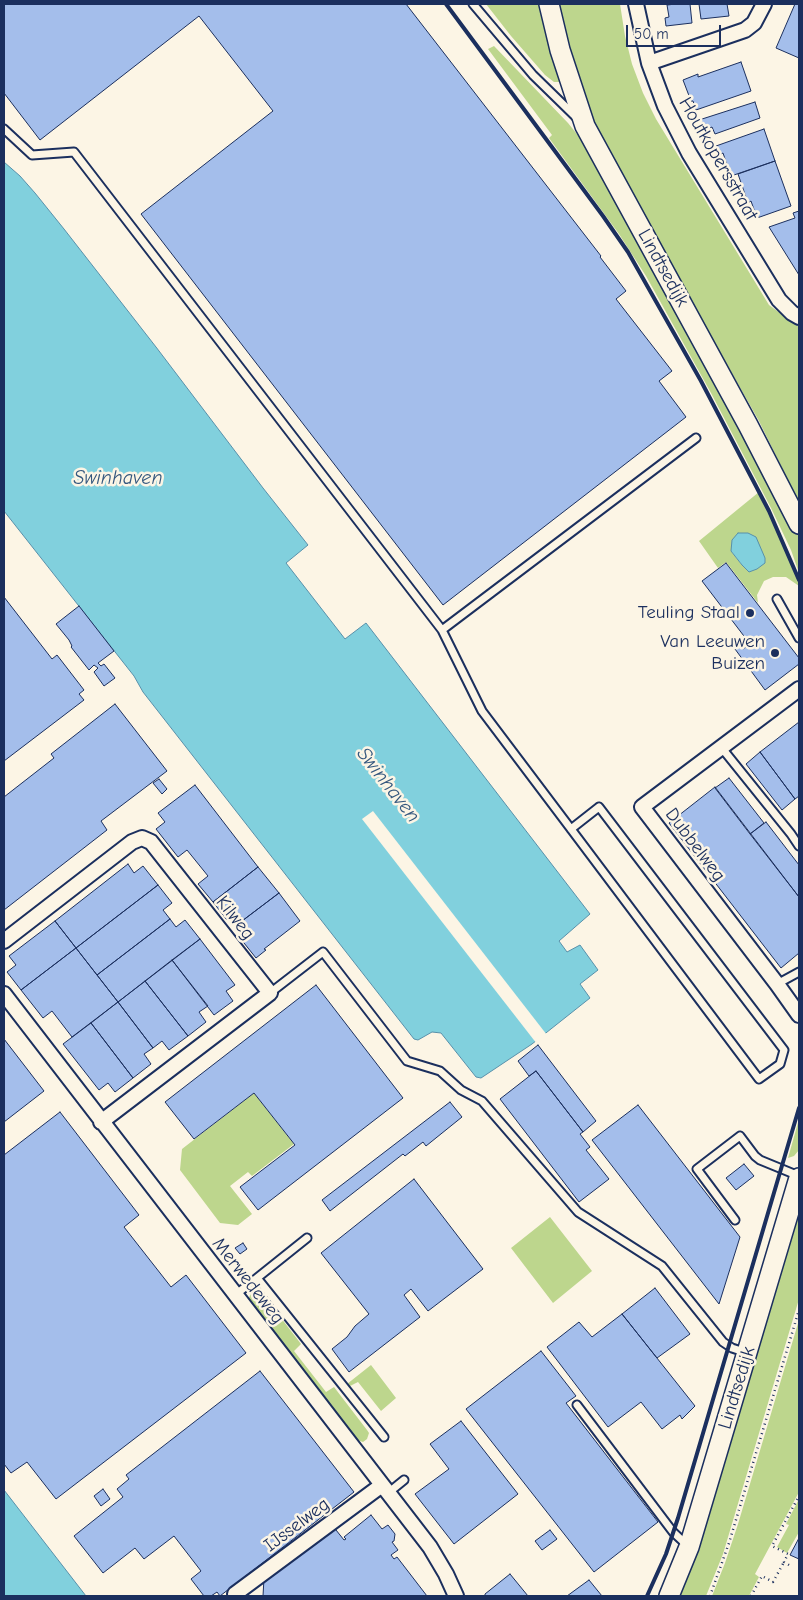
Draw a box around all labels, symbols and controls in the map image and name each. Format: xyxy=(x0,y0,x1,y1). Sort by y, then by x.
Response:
scale bar xyxy=(628,15,723,47)
text: 50 m xyxy=(634,25,669,43)
street label: Houtkopersstraat xyxy=(674,93,762,225)
street label: Lindtsedijk xyxy=(632,225,694,311)
water label: Swinhaven xyxy=(74,466,162,490)
place label: Teuling Staal xyxy=(638,602,740,624)
marker: Teuling Staal xyxy=(744,607,756,619)
place label: Van Leeuwen Buizen xyxy=(660,631,765,675)
marker: Van Leeuwen Buizen xyxy=(769,647,781,659)
water label: Swinhaven xyxy=(351,743,425,827)
street label: Dubbelweg xyxy=(660,804,730,886)
street label: Kilweg xyxy=(211,891,259,945)
street label: Merwedeweg xyxy=(207,1233,289,1329)
street label: Lindtsedijk xyxy=(714,1344,760,1432)
street label: IJsselweg xyxy=(260,1493,334,1557)

